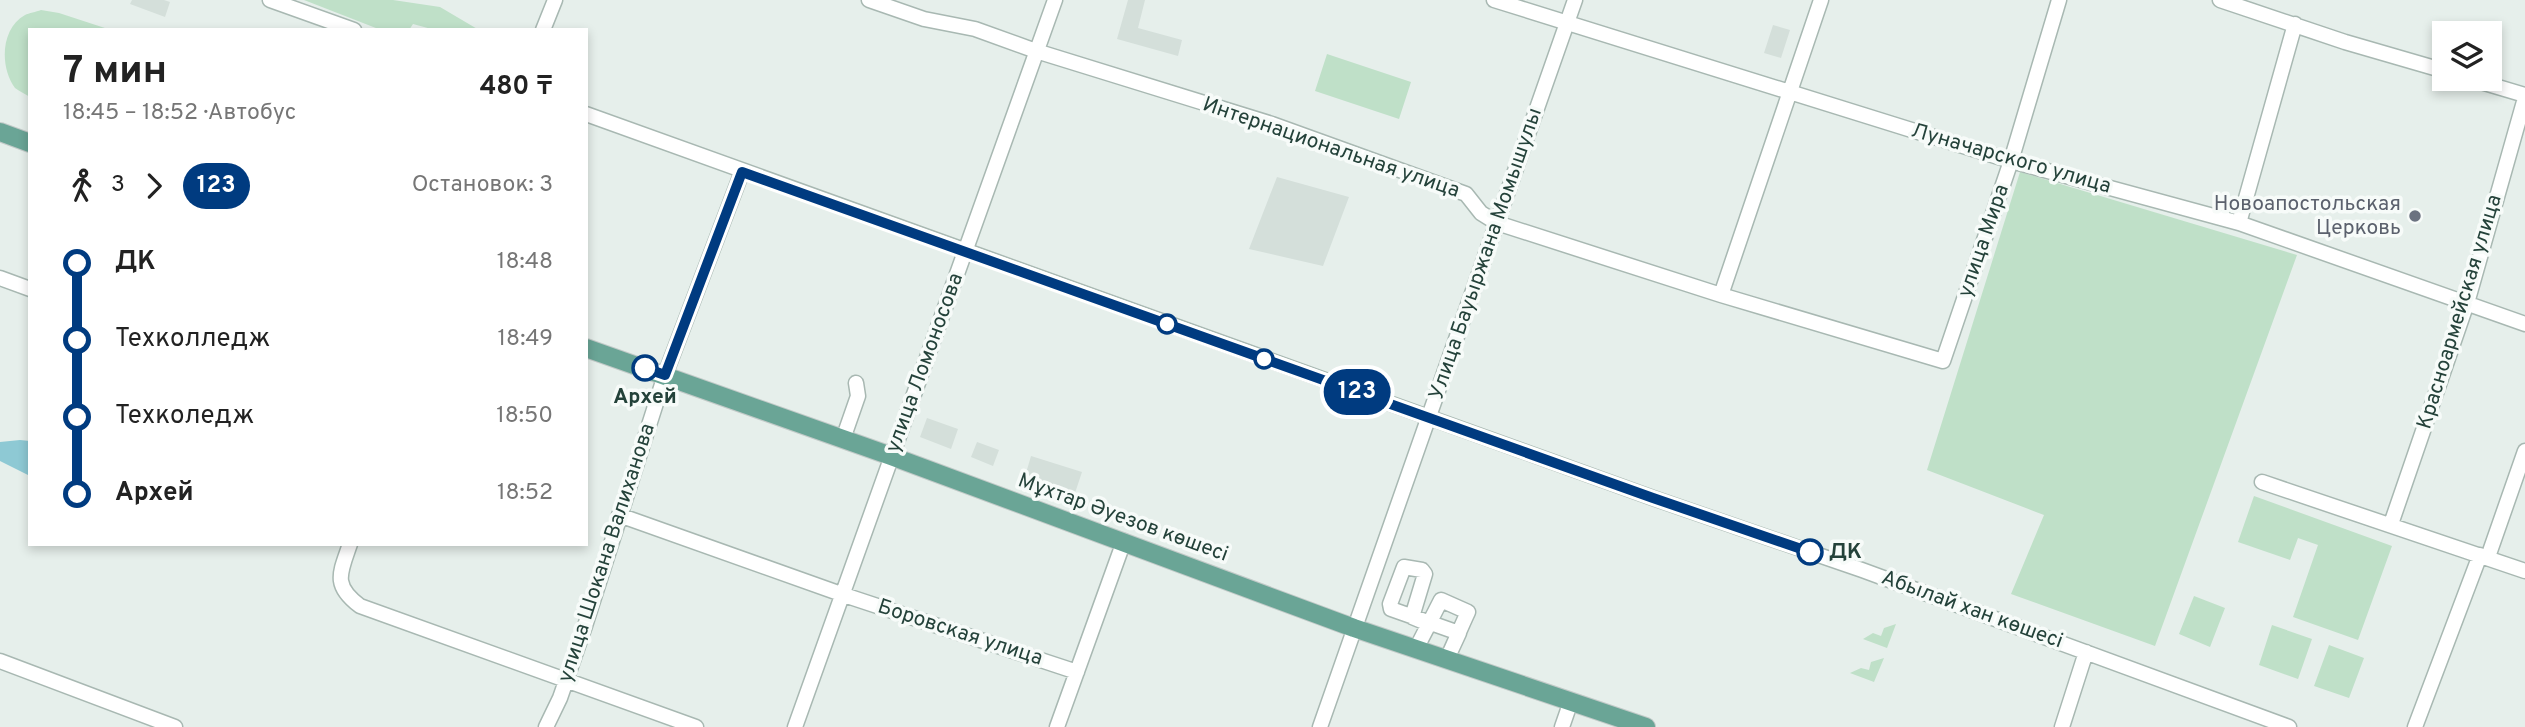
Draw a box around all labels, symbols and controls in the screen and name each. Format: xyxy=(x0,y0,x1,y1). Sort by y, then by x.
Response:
map controls xyxy=(2432,21,2502,91)
button: layers xyxy=(2432,21,2502,91)
text: 7 мин xyxy=(63,48,167,97)
text: 480 ₸ xyxy=(480,71,553,104)
street label: Интернациональная улица xyxy=(1199,91,1463,205)
text: 18:45 – 18:52 · Автобус xyxy=(63,99,296,128)
street label: Улица Бауыржана Момышулы xyxy=(1423,104,1549,404)
street label: Луначарского улица xyxy=(1908,118,2114,200)
icon: walk xyxy=(63,167,101,205)
icon: forward xyxy=(135,167,173,205)
text: 3 xyxy=(111,171,125,200)
text: 123 xyxy=(197,171,236,201)
text: Остановок: 3 xyxy=(412,171,553,200)
street label: улица Мира xyxy=(1952,181,2016,301)
place label: Новоапостольская Церковь xyxy=(2214,191,2401,242)
street label: Красноармейская улица xyxy=(2411,191,2509,433)
marker: Новоапостольская Церковь xyxy=(2407,208,2423,224)
text: ДК xyxy=(115,246,156,279)
text: 18:48 xyxy=(497,248,553,277)
street label: улица Ломоносова xyxy=(880,269,970,457)
unlabelled marker xyxy=(1157,314,1177,334)
text: Техколледж xyxy=(115,323,270,356)
text: 18:49 xyxy=(498,325,553,354)
unlabelled marker xyxy=(1254,349,1274,369)
marker: Архей xyxy=(632,355,658,381)
line badge: 123 xyxy=(1317,369,1397,415)
text: 123 xyxy=(1338,377,1376,407)
place label: Архей xyxy=(613,384,677,411)
text: Техколедж xyxy=(115,400,254,433)
text: 18:50 xyxy=(496,402,553,431)
street label: улица Шокана Валиханова xyxy=(552,420,662,686)
street label: Мұхтар Әуезов көшесі xyxy=(1014,467,1232,569)
text: Архей xyxy=(115,477,194,510)
text: 18:52 xyxy=(497,479,553,508)
marker: ДК xyxy=(1797,539,1823,565)
place label: ДК xyxy=(1829,539,1862,566)
street label: Абылай хан көшесі xyxy=(1877,565,2067,655)
street label: Боровская улица xyxy=(874,594,1046,672)

